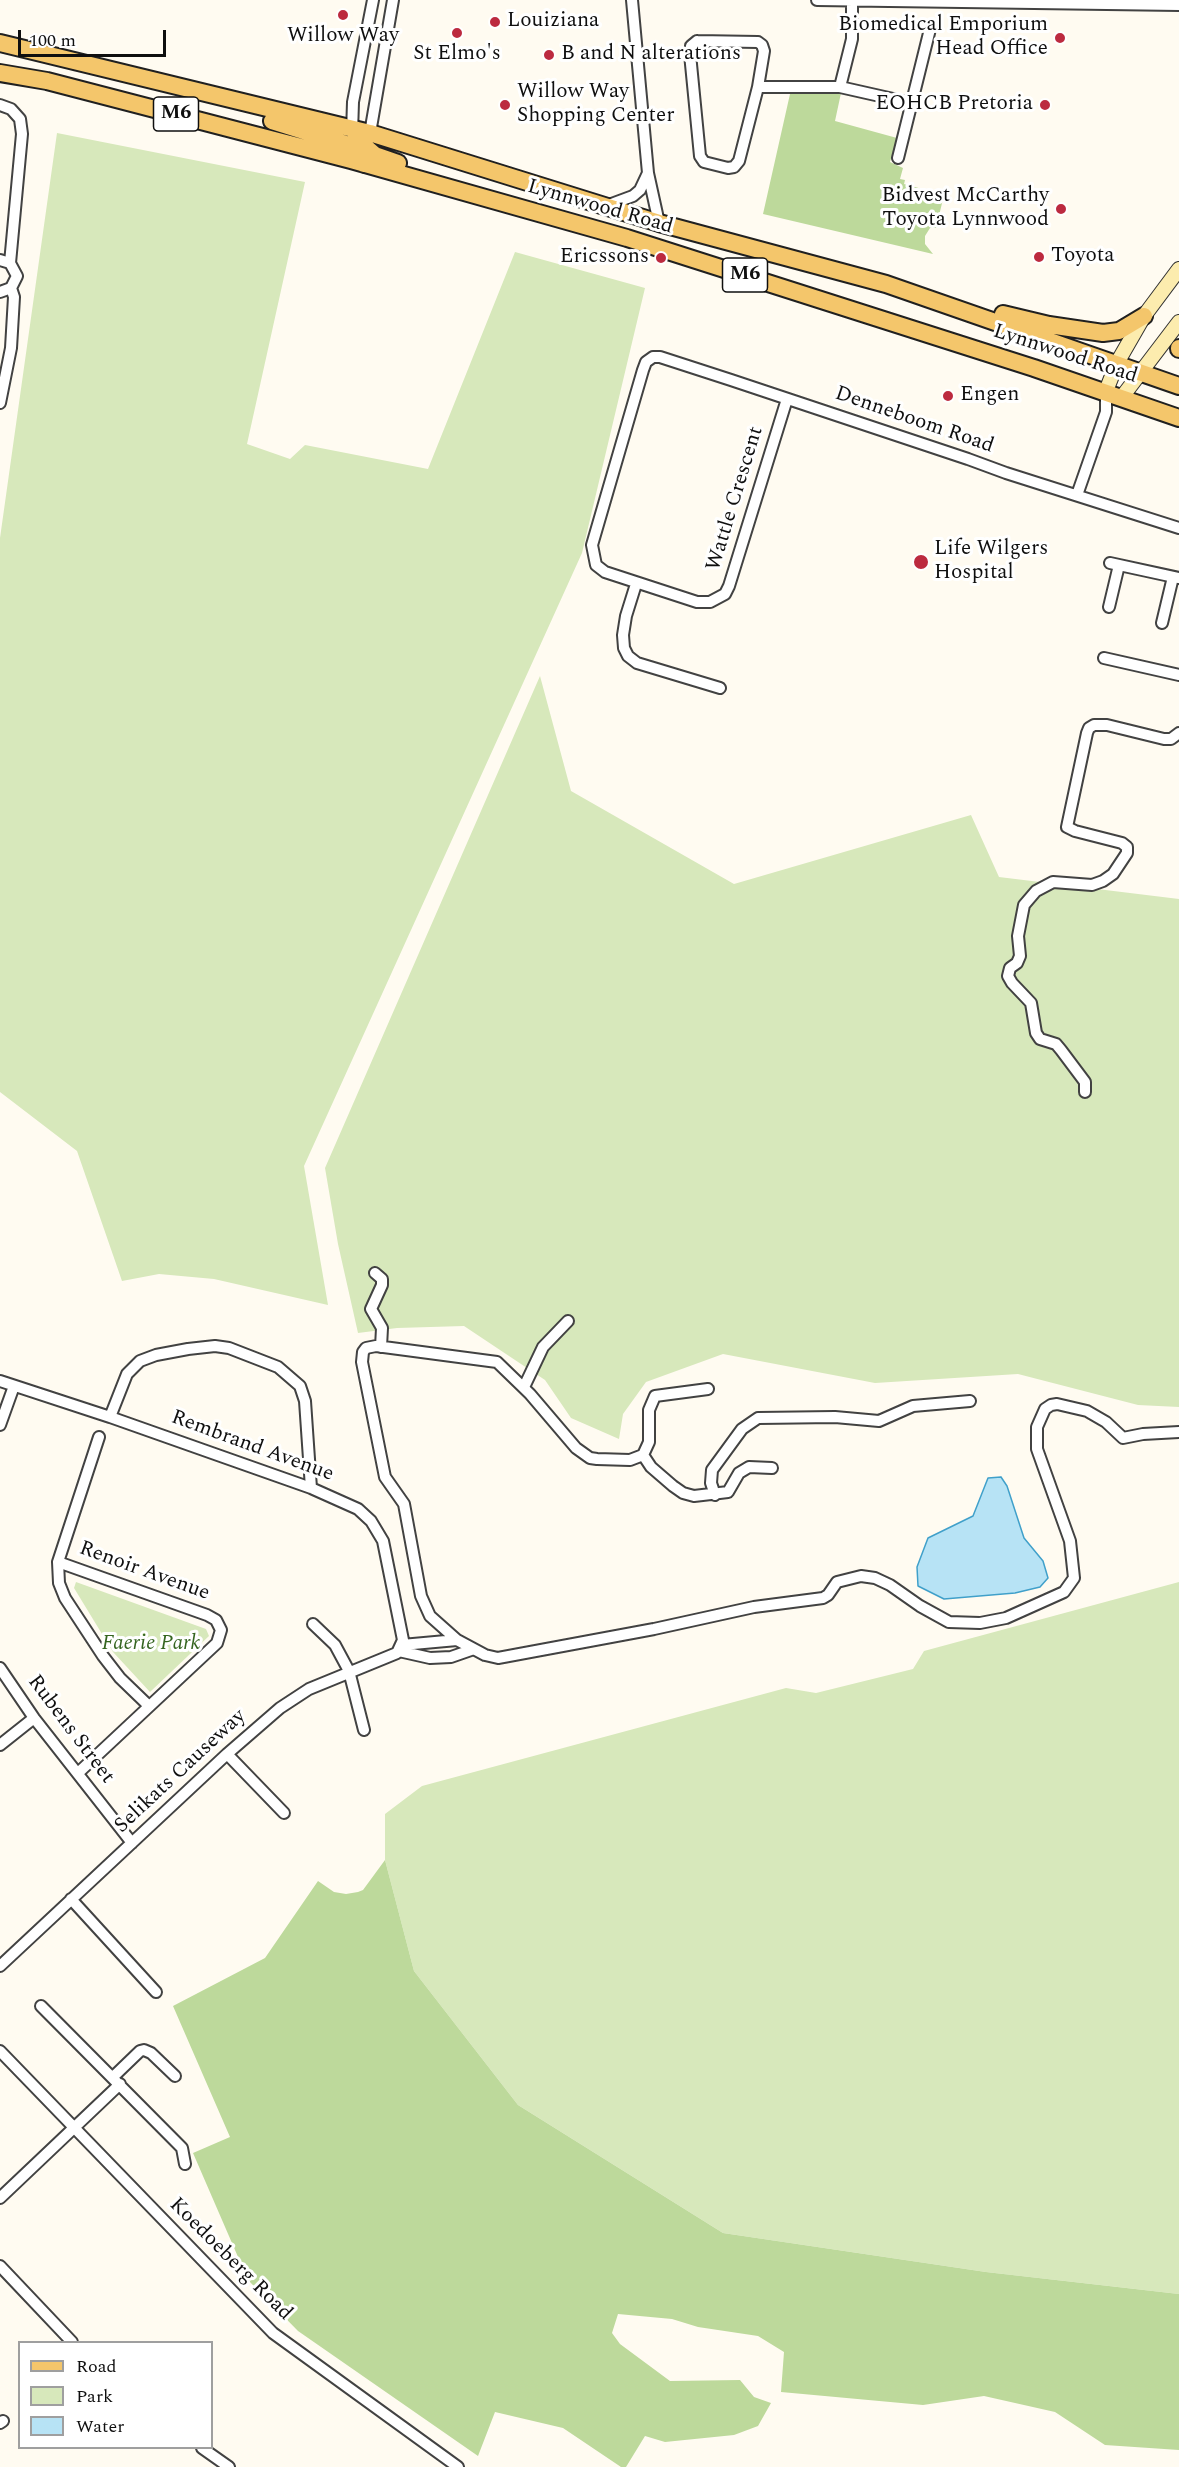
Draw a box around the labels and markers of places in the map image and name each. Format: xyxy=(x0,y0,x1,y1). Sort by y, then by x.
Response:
marker: Willow Way xyxy=(336,8,350,22)
place label: Louiziana xyxy=(507,9,599,35)
place label: Biomedical Emporium Head Office xyxy=(838,13,1048,63)
marker: Louiziana xyxy=(488,15,502,29)
place label: Willow Way xyxy=(287,24,399,50)
marker: St Elmo's xyxy=(450,26,464,40)
marker: Biomedical Emporium Head Office xyxy=(1053,31,1067,45)
place label: St Elmo's xyxy=(413,42,501,68)
place label: B and N alterations xyxy=(561,42,741,68)
marker: B and N alterations xyxy=(542,48,556,62)
place label: Willow Way Shopping Center xyxy=(517,80,674,130)
place label: EOHCB Pretoria xyxy=(875,92,1033,118)
marker: Willow Way Shopping Center xyxy=(498,98,512,112)
marker: EOHCB Pretoria xyxy=(1038,98,1052,112)
place label: Bidvest McCarthy Toyota Lynnwood xyxy=(882,184,1049,234)
marker: Bidvest McCarthy Toyota Lynnwood xyxy=(1054,202,1068,216)
place label: Toyota xyxy=(1051,244,1115,270)
place label: Ericssons xyxy=(560,245,649,271)
marker: Toyota xyxy=(1032,250,1046,264)
marker: Ericssons xyxy=(654,251,668,265)
place label: Engen xyxy=(960,383,1019,409)
marker: Engen xyxy=(941,389,955,403)
place label: Life Wilgers Hospital xyxy=(934,537,1048,587)
marker: Life Wilgers Hospital xyxy=(912,553,930,571)

